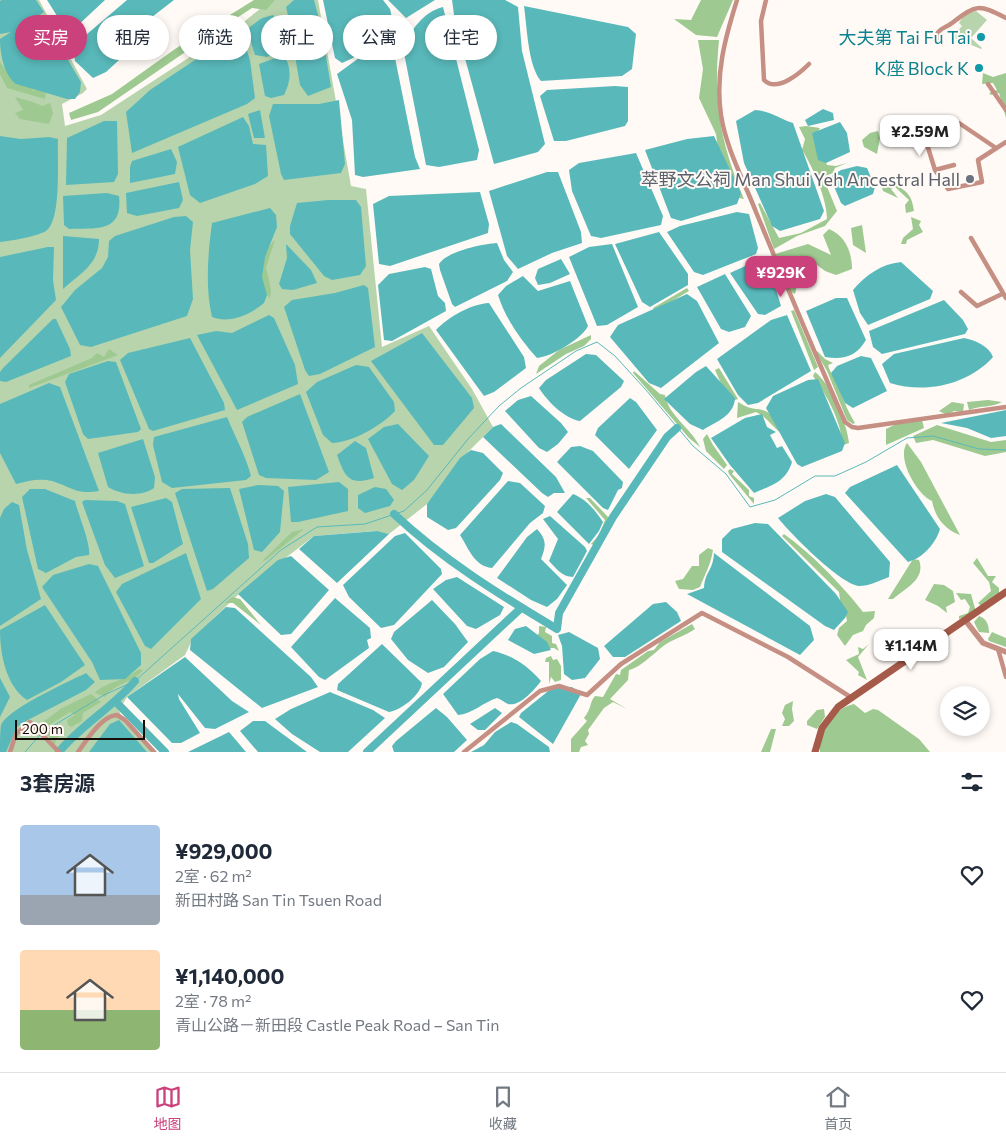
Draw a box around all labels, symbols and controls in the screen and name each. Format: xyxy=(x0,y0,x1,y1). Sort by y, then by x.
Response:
chip: 买房 xyxy=(15,15,87,60)
chip: 租房 xyxy=(97,15,169,60)
chip: 筛选 xyxy=(179,15,251,60)
chip: 新上 xyxy=(261,15,333,60)
chip: 公寓 xyxy=(343,15,415,60)
chip: 住宅 xyxy=(425,15,497,60)
place label: 大夫第 Tai Fu Tai xyxy=(838,26,971,48)
marker: 大夫第 Tai Fu Tai xyxy=(975,31,987,43)
place label: K座 Block K xyxy=(874,57,969,79)
marker: K座 Block K xyxy=(973,62,985,74)
pin: ¥2.59M xyxy=(879,114,961,157)
text: ¥2.59M xyxy=(891,121,949,140)
place label: 萃野文公祠 Man Shui Yeh Ancestral Hall xyxy=(641,168,960,190)
marker: 萃野文公祠 Man Shui Yeh Ancestral Hall xyxy=(964,173,976,185)
pin: ¥929K xyxy=(746,256,816,298)
text: ¥929K xyxy=(756,262,806,281)
pin: ¥1.14M xyxy=(870,628,952,671)
text: ¥1.14M xyxy=(884,635,938,654)
map controls xyxy=(940,686,990,736)
button: layers xyxy=(940,686,990,736)
scale bar xyxy=(15,717,145,740)
text: 200 m xyxy=(22,720,63,737)
icon: filters xyxy=(958,768,986,796)
text: 3套房源 xyxy=(20,770,95,795)
text: ¥929,000 xyxy=(175,838,273,863)
icon: home xyxy=(60,845,120,905)
icon: heart xyxy=(958,861,986,889)
text: 2室 · 62 m² xyxy=(175,866,252,885)
text: 新田村路 San Tin Tsuen Road xyxy=(175,890,382,909)
text: ¥1,140,000 xyxy=(175,963,285,988)
icon: home xyxy=(60,970,120,1030)
icon: heart xyxy=(958,986,986,1014)
text: 2室 · 78 m² xyxy=(175,991,251,1010)
text: 青山公路－新田段 Castle Peak Road – San Tin xyxy=(175,1015,500,1034)
tab: 地图 xyxy=(154,1083,182,1133)
tab: 收藏 xyxy=(489,1083,517,1133)
tab: 首页 xyxy=(824,1083,852,1133)

